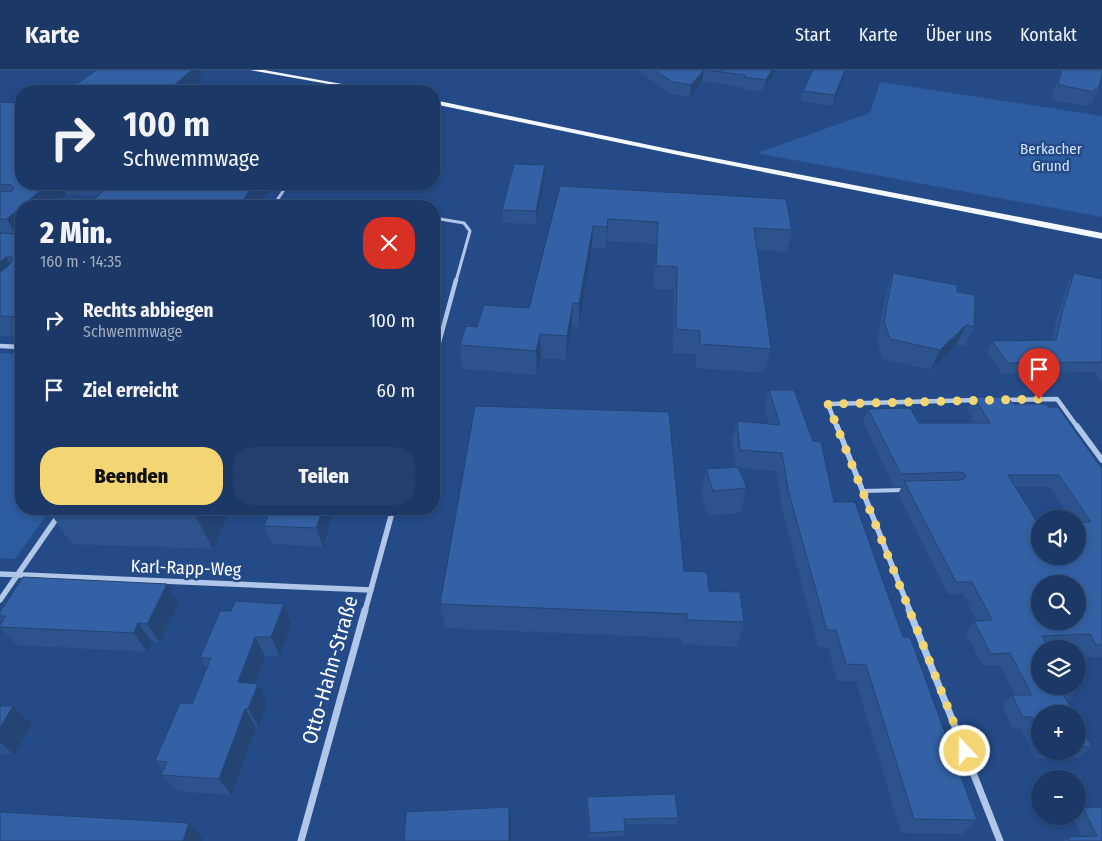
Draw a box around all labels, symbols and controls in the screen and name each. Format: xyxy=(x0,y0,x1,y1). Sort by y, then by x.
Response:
text: Karte xyxy=(25,21,80,49)
text: Start xyxy=(795,24,831,46)
text: Karte xyxy=(859,24,898,46)
text: Über uns xyxy=(926,24,992,46)
text: Kontakt xyxy=(1020,24,1077,46)
text: 100 m xyxy=(123,103,210,145)
icon: right xyxy=(40,105,105,170)
park label: Berkacher Grund xyxy=(1020,140,1083,175)
text: Schwemmwage xyxy=(123,145,260,172)
text: 2 Min. xyxy=(40,215,112,251)
button: close xyxy=(363,217,415,269)
text: 160 m · 14:35 xyxy=(40,252,122,271)
text: Rechts abbiegen xyxy=(83,299,213,322)
icon: right xyxy=(40,306,68,334)
text: 100 m xyxy=(369,309,415,332)
text: Schwemmwage xyxy=(83,322,182,341)
pin xyxy=(1018,348,1060,399)
icon: arrive xyxy=(1025,355,1053,383)
icon: arrive xyxy=(40,376,68,404)
text: Ziel erreicht xyxy=(83,379,179,402)
text: 60 m xyxy=(377,379,415,402)
button: Beenden xyxy=(40,447,223,505)
button: Teilen xyxy=(233,447,415,505)
map controls xyxy=(1031,510,1086,825)
button: sound xyxy=(1031,510,1086,565)
street label: Karl-Rapp-Weg xyxy=(130,555,242,581)
button: search xyxy=(1031,575,1086,630)
street label: Otto-Hahn-Straße xyxy=(296,593,364,747)
button: layers xyxy=(1031,640,1086,695)
button: + xyxy=(1031,705,1086,760)
position arrow xyxy=(938,724,990,776)
button: − xyxy=(1031,770,1086,825)

